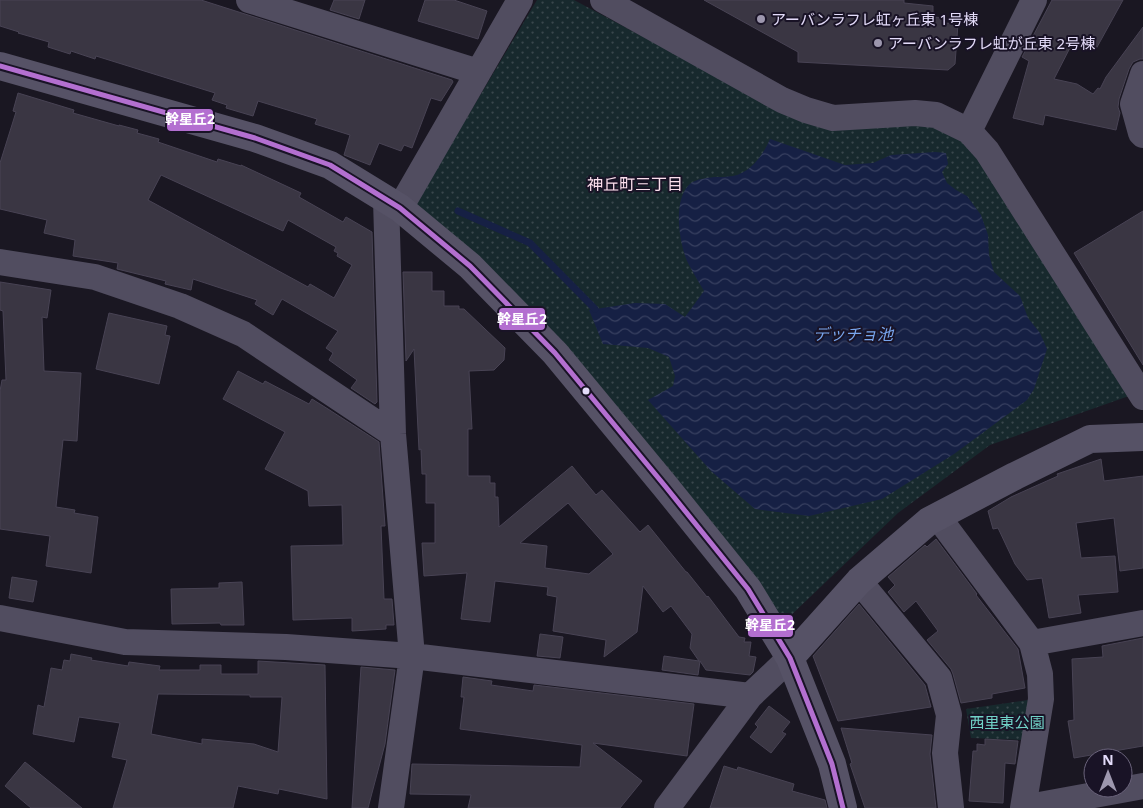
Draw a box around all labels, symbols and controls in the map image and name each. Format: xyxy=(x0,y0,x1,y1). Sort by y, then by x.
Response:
place label: アーバンラフレ虹ヶ丘東 1号棟 xyxy=(771,9,978,29)
marker: アーバンラフレ虹ヶ丘東 1号棟 xyxy=(755,13,767,25)
place label: アーバンラフレ虹が丘東 2号棟 xyxy=(888,33,1095,53)
marker: アーバンラフレ虹が丘東 2号棟 xyxy=(872,37,884,49)
line badge: 幹星丘2 xyxy=(166,108,214,132)
text: 幹星丘2 xyxy=(165,109,215,128)
district label: 神丘町三丁目 xyxy=(587,173,683,195)
line badge: 幹星丘2 xyxy=(498,307,546,331)
text: 幹星丘2 xyxy=(497,309,547,328)
water label: デッチョ池 xyxy=(813,323,895,345)
unlabelled marker xyxy=(581,386,591,396)
line badge: 幹星丘2 xyxy=(747,614,794,638)
text: 幹星丘2 xyxy=(745,615,795,634)
park label: 西里東公園 xyxy=(969,712,1045,732)
north arrow xyxy=(1083,748,1133,798)
text: N xyxy=(1102,750,1114,769)

